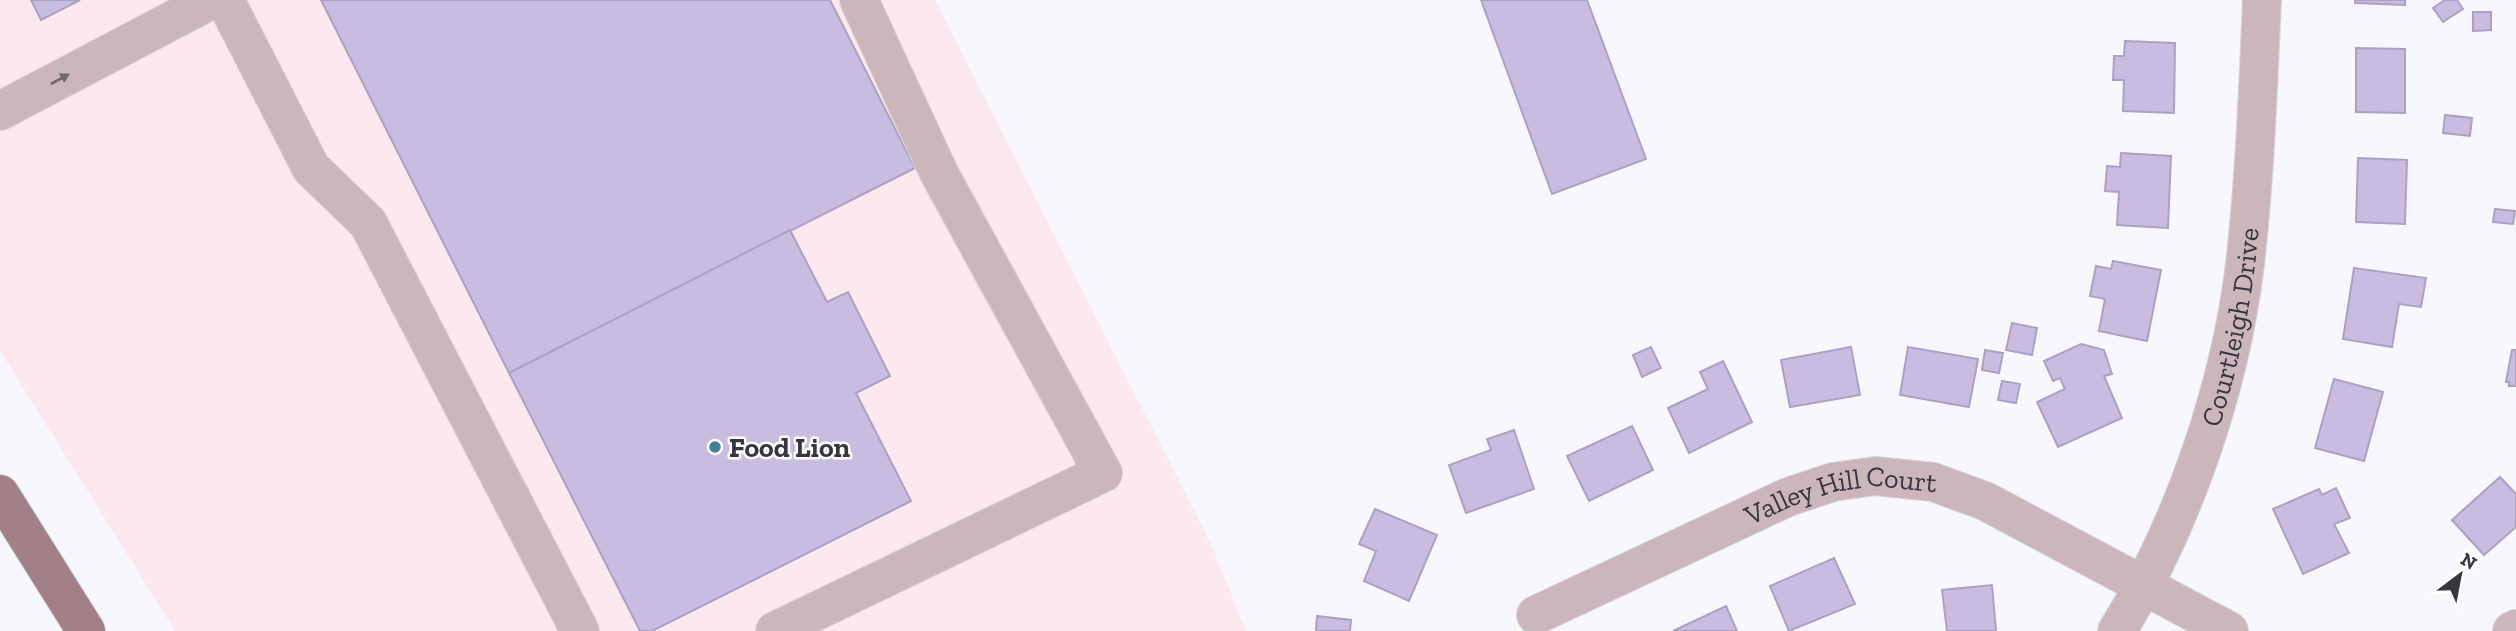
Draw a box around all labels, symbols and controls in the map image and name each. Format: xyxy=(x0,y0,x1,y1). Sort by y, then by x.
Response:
one-way arrow xyxy=(51,73,70,85)
street label: Courtleigh Drive xyxy=(2194,226,2265,430)
place label: Food Lion xyxy=(729,431,851,464)
marker: Food Lion xyxy=(707,439,723,455)
street label: Valley Hill Court xyxy=(1738,459,1939,532)
north arrow xyxy=(2425,540,2495,610)
text: N xyxy=(2457,547,2481,575)

